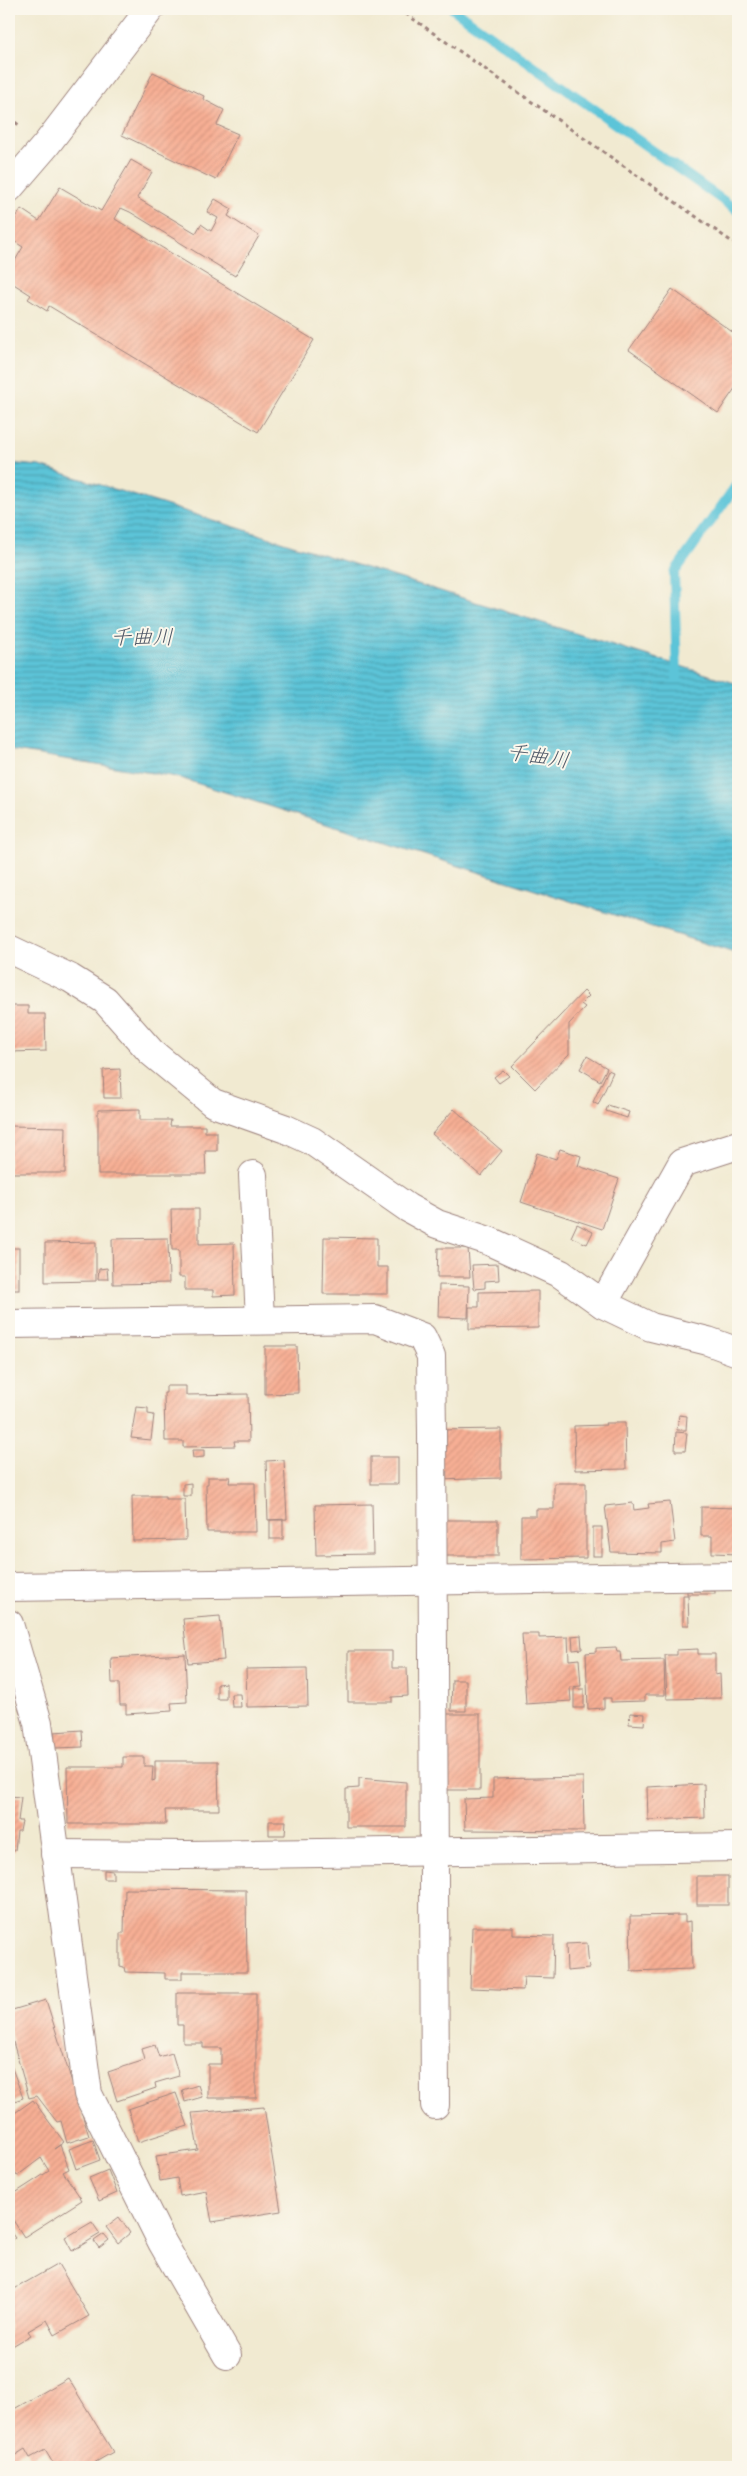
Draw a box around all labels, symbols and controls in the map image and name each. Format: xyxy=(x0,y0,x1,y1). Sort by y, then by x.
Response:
water label: 千曲川 xyxy=(111,625,174,655)
water label: 千曲川 xyxy=(504,739,571,779)

